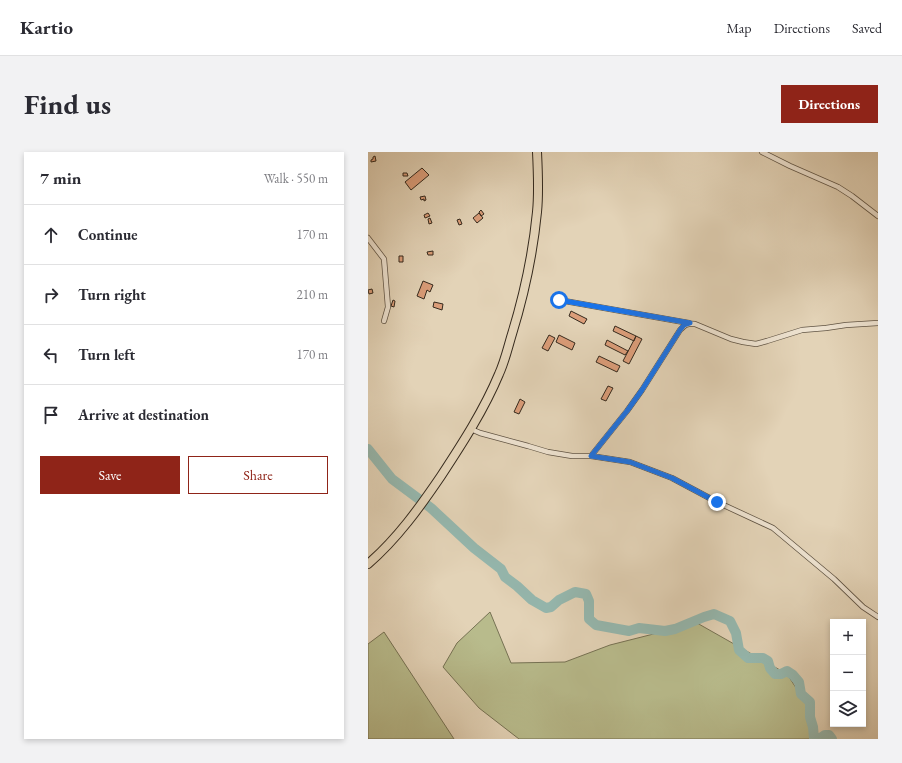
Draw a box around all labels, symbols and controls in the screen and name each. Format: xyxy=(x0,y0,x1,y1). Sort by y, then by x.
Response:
text: Kartio xyxy=(20,15,73,40)
text: Map xyxy=(726,19,752,37)
text: Directions xyxy=(774,19,830,37)
text: Saved xyxy=(852,19,882,37)
button: Directions xyxy=(781,85,878,123)
text: Find us xyxy=(24,86,111,122)
text: 7 min xyxy=(40,167,81,189)
text: Walk · 550 m xyxy=(264,170,328,187)
icon: ahead xyxy=(40,224,62,246)
text: Continue xyxy=(78,225,138,244)
text: 170 m xyxy=(297,226,328,243)
icon: right xyxy=(40,284,62,306)
text: Turn right xyxy=(78,285,146,304)
text: 210 m xyxy=(297,286,328,303)
route start xyxy=(550,291,568,309)
icon: left xyxy=(40,344,62,366)
text: Turn left xyxy=(78,345,135,364)
text: 170 m xyxy=(297,346,328,363)
icon: arrive xyxy=(40,404,62,426)
text: Arrive at destination xyxy=(78,405,209,424)
button: Save xyxy=(40,456,180,494)
button: Share xyxy=(188,456,328,494)
route end xyxy=(708,493,726,511)
map controls xyxy=(830,619,866,727)
button: + xyxy=(830,619,866,655)
button: − xyxy=(830,655,866,691)
button: layers xyxy=(830,691,866,727)

